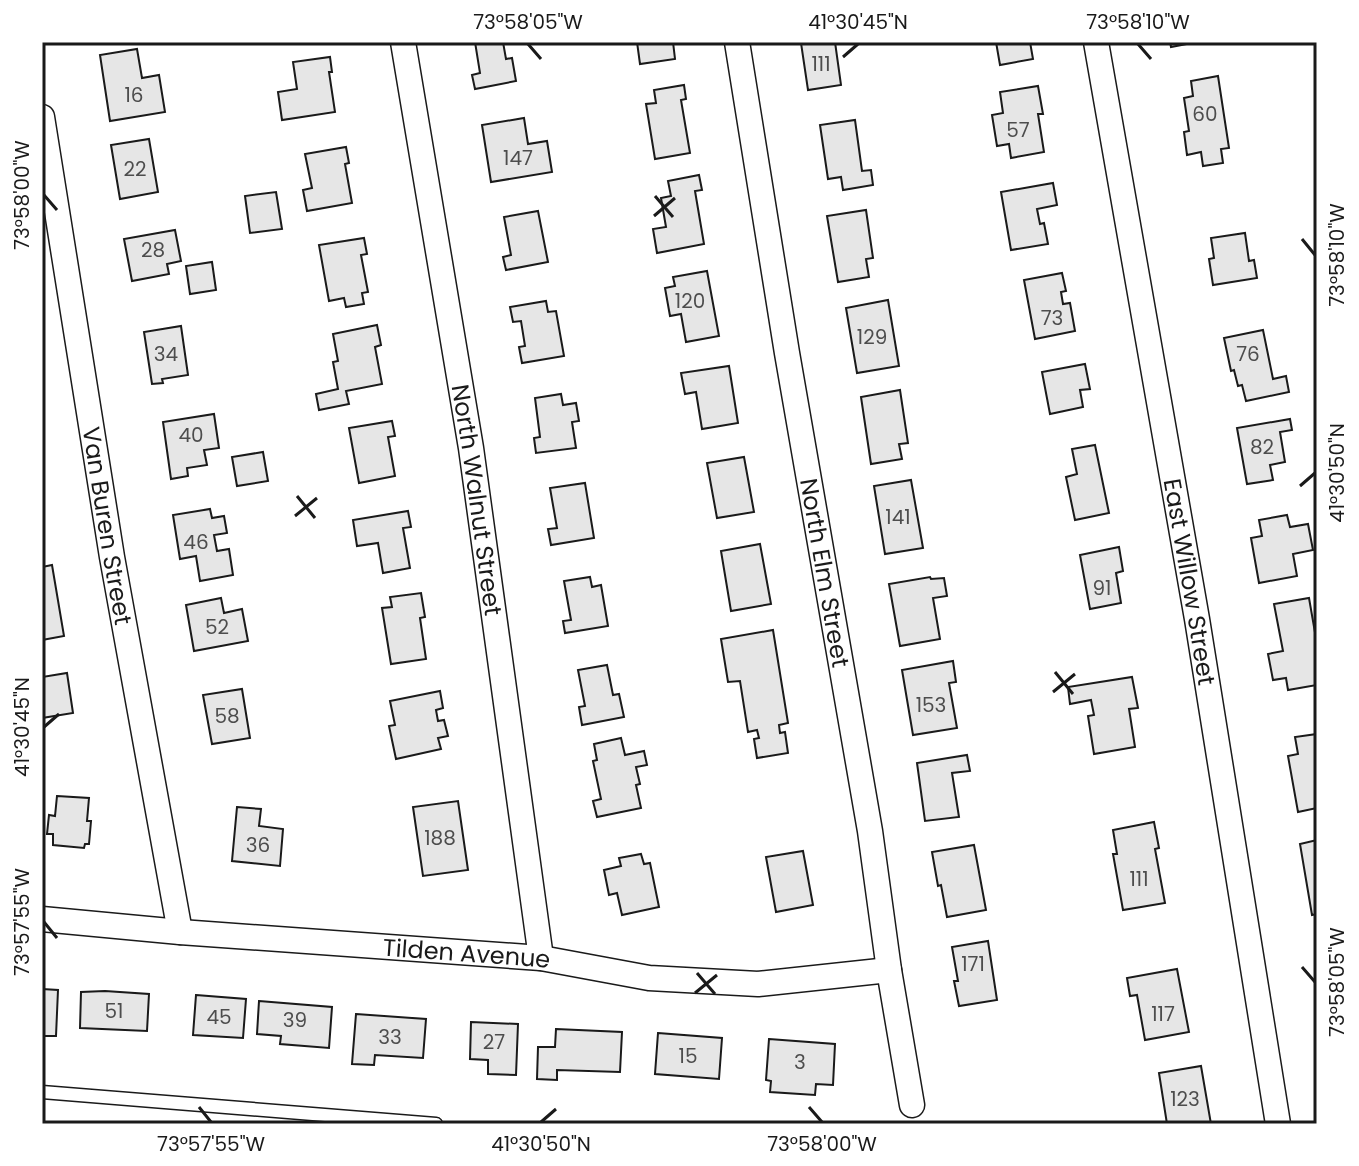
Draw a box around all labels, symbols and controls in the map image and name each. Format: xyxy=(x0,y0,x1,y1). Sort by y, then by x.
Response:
text: 73°58'05"W xyxy=(473,8,583,36)
text: 41°30'45"N xyxy=(808,8,908,36)
text: 73°58'10"W xyxy=(1086,8,1190,36)
house number: 111 xyxy=(811,50,831,78)
house number: 16 xyxy=(124,81,144,109)
house number: 60 xyxy=(1192,100,1218,128)
house number: 57 xyxy=(1006,116,1030,144)
text: 73°58'00"W xyxy=(8,140,36,250)
house number: 147 xyxy=(503,144,533,172)
house number: 22 xyxy=(124,155,147,183)
text: 73°58'10"W xyxy=(1323,203,1351,307)
house number: 28 xyxy=(141,236,165,264)
house number: 120 xyxy=(675,287,705,315)
house number: 73 xyxy=(1041,304,1063,332)
house number: 129 xyxy=(857,323,887,351)
house number: 34 xyxy=(154,340,178,368)
house number: 76 xyxy=(1236,340,1260,368)
street label: North Walnut Street xyxy=(444,382,510,618)
house number: 40 xyxy=(178,421,204,449)
text: 41°30'50"N xyxy=(1323,423,1351,523)
street label: Van Buren Street xyxy=(75,424,140,627)
house number: 82 xyxy=(1250,433,1274,461)
street label: North Elm Street xyxy=(793,476,858,670)
street label: East Willow Street xyxy=(1156,476,1224,688)
house number: 141 xyxy=(885,503,911,531)
house number: 46 xyxy=(183,528,209,556)
house number: 91 xyxy=(1093,574,1112,602)
house number: 52 xyxy=(205,613,229,641)
text: 41°30'45"N xyxy=(8,677,36,777)
house number: 153 xyxy=(916,691,946,719)
house number: 58 xyxy=(214,702,240,730)
house number: 188 xyxy=(424,824,456,852)
house number: 36 xyxy=(246,831,270,859)
house number: 111 xyxy=(1129,865,1149,893)
text: 73°57'55"W xyxy=(8,868,36,976)
text: 73°58'05"W xyxy=(1323,927,1351,1037)
street label: Tilden Avenue xyxy=(382,930,553,976)
house number: 171 xyxy=(961,950,985,978)
house number: 51 xyxy=(105,997,123,1025)
house number: 117 xyxy=(1151,1000,1175,1028)
house number: 45 xyxy=(206,1003,232,1031)
house number: 39 xyxy=(283,1006,307,1034)
house number: 33 xyxy=(378,1023,402,1051)
house number: 27 xyxy=(483,1028,505,1056)
house number: 15 xyxy=(679,1042,697,1070)
house number: 3 xyxy=(794,1048,806,1076)
house number: 123 xyxy=(1170,1085,1200,1113)
text: 73°57'55"W xyxy=(157,1130,265,1158)
text: 41°30'50"N xyxy=(491,1130,591,1158)
text: 73°58'00"W xyxy=(767,1130,877,1158)

